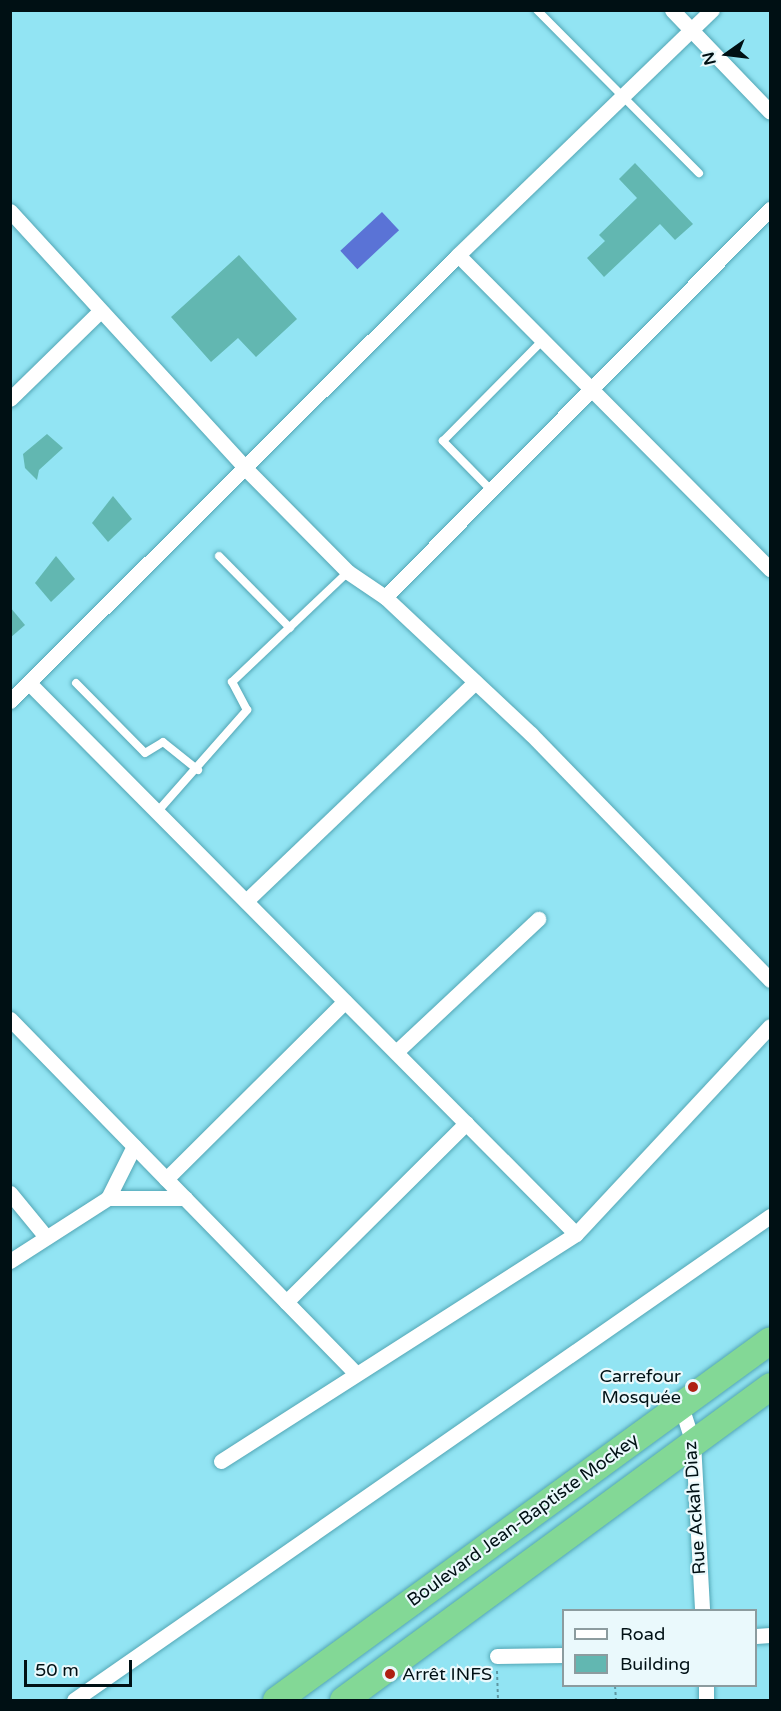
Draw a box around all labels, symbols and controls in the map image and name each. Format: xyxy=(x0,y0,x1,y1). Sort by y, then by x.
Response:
north arrow xyxy=(697,24,757,84)
text: N xyxy=(698,50,721,67)
place label: Carrefour Mosquée xyxy=(600,1366,681,1408)
marker: Carrefour Mosquée xyxy=(686,1380,700,1394)
street label: Boulevard Jean-Baptiste Mockey xyxy=(403,1429,643,1611)
street label: Rue Ackah Diaz xyxy=(680,1441,710,1575)
legend xyxy=(562,1609,757,1687)
text: Road xyxy=(620,1623,665,1645)
scale bar xyxy=(27,1648,135,1686)
text: Building xyxy=(620,1653,690,1675)
text: 50 m xyxy=(35,1659,79,1681)
place label: Arrêt INFS xyxy=(402,1663,492,1685)
marker: Arrêt INFS xyxy=(383,1667,397,1681)

